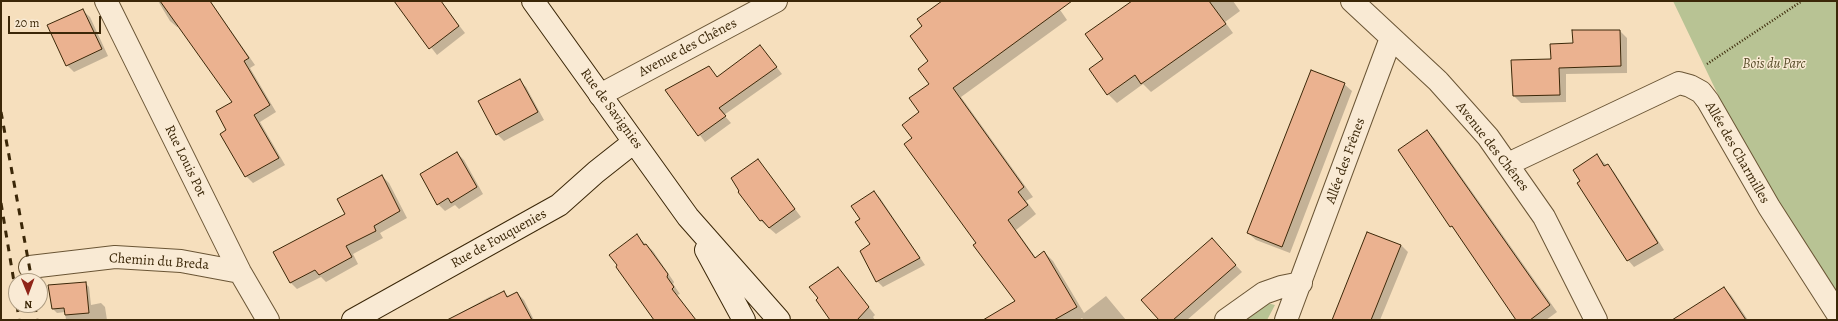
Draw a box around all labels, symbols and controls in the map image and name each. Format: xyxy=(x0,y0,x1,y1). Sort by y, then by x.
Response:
scale bar xyxy=(10,8,103,34)
text: 20 m xyxy=(15,15,39,31)
street label: Avenue des Chênes xyxy=(636,15,740,81)
park label: Bois du Parc xyxy=(1743,57,1805,73)
street label: Rue de Savignies xyxy=(576,65,646,153)
street label: Avenue des Chênes xyxy=(1452,99,1532,195)
street label: Allée des Charmilles xyxy=(1701,99,1773,207)
street label: Allée des Frênes xyxy=(1323,116,1369,206)
street label: Rue Louis Pot xyxy=(160,123,210,199)
street label: Rue de Fouquenies xyxy=(448,206,550,272)
street label: Chemin du Breda xyxy=(108,250,210,274)
north arrow xyxy=(8,273,48,313)
text: N xyxy=(24,297,32,312)

